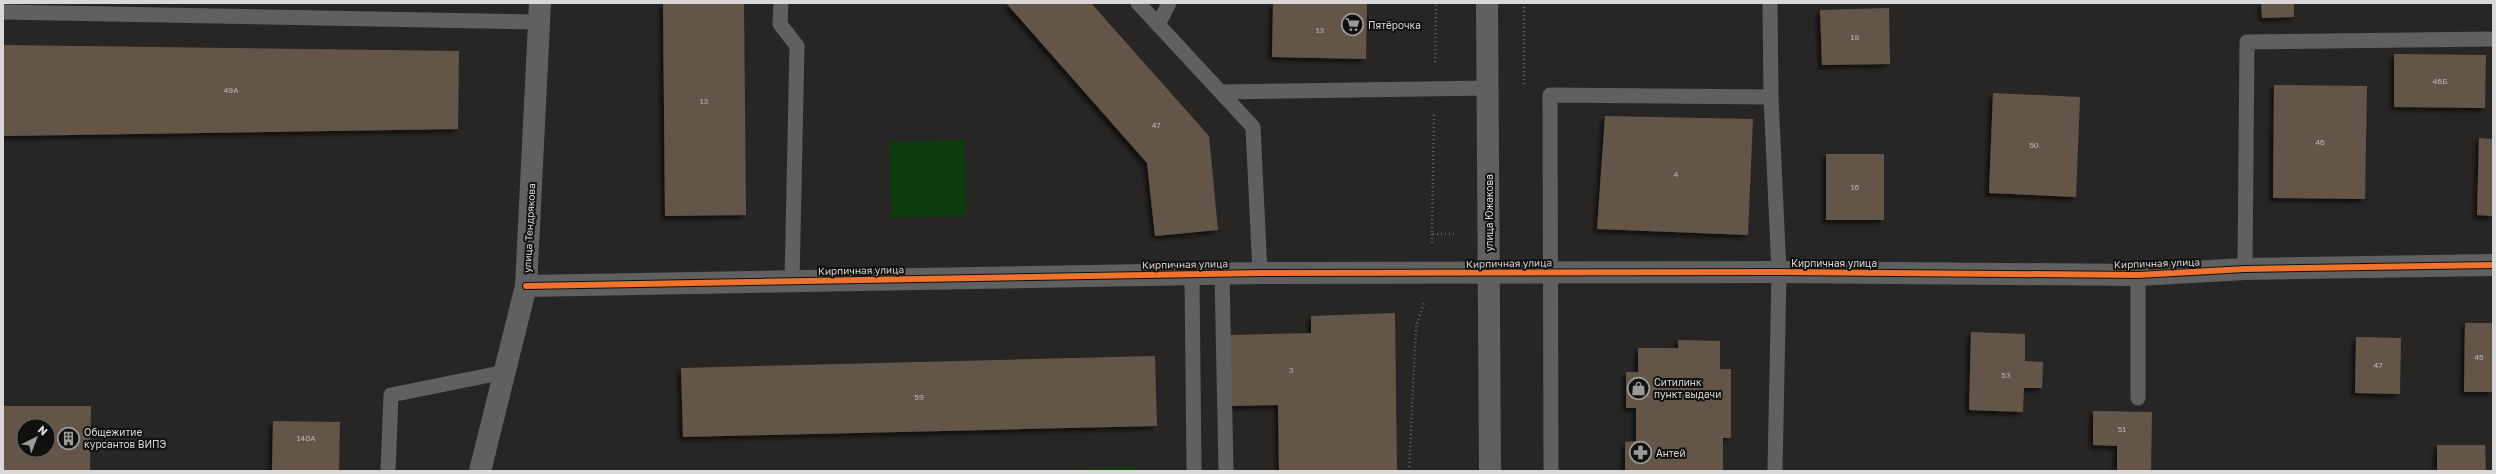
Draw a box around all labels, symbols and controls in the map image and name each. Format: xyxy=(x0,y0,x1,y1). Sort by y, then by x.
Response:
supermarket icon: Пятёрочка xyxy=(1340,12,1366,38)
place label: Пятёрочка xyxy=(1368,19,1421,31)
house number: 13 xyxy=(1316,25,1325,35)
house number: 18 xyxy=(1851,32,1859,42)
house number: 46Б xyxy=(2432,76,2448,86)
house number: 49А xyxy=(223,85,239,95)
house number: 13 xyxy=(700,96,709,106)
house number: 47 xyxy=(1151,120,1161,130)
house number: 46 xyxy=(2315,137,2325,147)
house number: 50 xyxy=(2029,140,2039,150)
house number: 4 xyxy=(1674,169,1679,179)
street label: улица Южакова xyxy=(1483,174,1495,252)
house number: 16 xyxy=(1851,182,1860,192)
street label: улица Тендрякова xyxy=(521,183,537,273)
street label: Кирпичная улица xyxy=(1466,256,1552,270)
street label: Кирпичная улица xyxy=(2114,256,2200,270)
street label: Кирпичная улица xyxy=(1142,257,1228,271)
street label: Кирпичная улица xyxy=(1791,257,1877,269)
street label: Кирпичная улица xyxy=(818,263,904,277)
house number: 45 xyxy=(2474,352,2484,362)
house number: 47 xyxy=(2373,360,2383,370)
house number: 3 xyxy=(1289,365,1294,375)
house number: 53 xyxy=(2001,370,2011,380)
shop icon: Ситилинк пункт выдачи xyxy=(1626,375,1652,401)
place label: Ситилинк пункт выдачи xyxy=(1654,376,1721,400)
house number: 59 xyxy=(914,392,924,402)
north arrow xyxy=(16,418,56,458)
text: N xyxy=(36,423,50,438)
house number: 51 xyxy=(2118,424,2126,434)
building icon: Общежитие курсантов ВИПЭ xyxy=(56,425,82,451)
place label: Общежитие курсантов ВИПЭ xyxy=(84,426,167,450)
house number: 140А xyxy=(296,433,316,443)
pharmacy icon: Антей xyxy=(1627,440,1653,466)
place label: Антей xyxy=(1656,447,1686,459)

